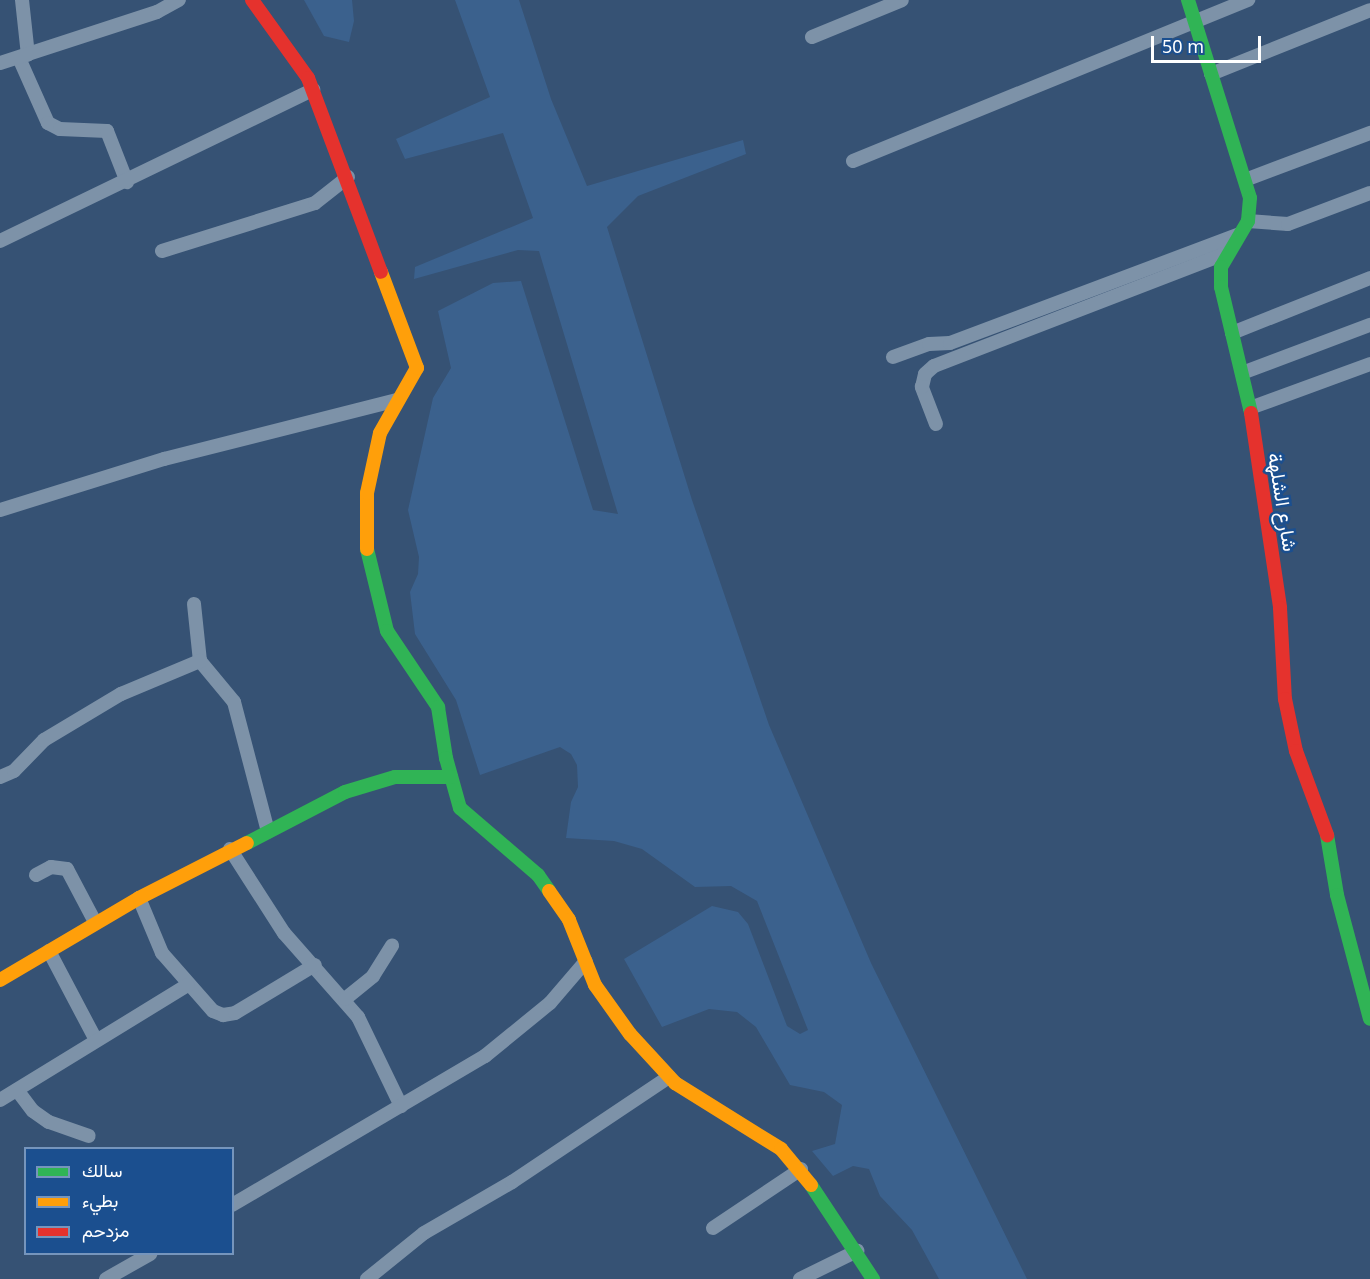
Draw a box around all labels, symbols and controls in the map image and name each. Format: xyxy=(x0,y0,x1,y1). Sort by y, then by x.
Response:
scale bar xyxy=(1154,24,1264,62)
text: 50 m xyxy=(1162,34,1204,58)
street label: شارع الشلهة xyxy=(1263,451,1303,553)
legend xyxy=(24,1147,234,1255)
text: سالك xyxy=(82,1158,122,1182)
text: بطيء xyxy=(82,1188,118,1212)
text: مزدحم xyxy=(82,1218,129,1242)

